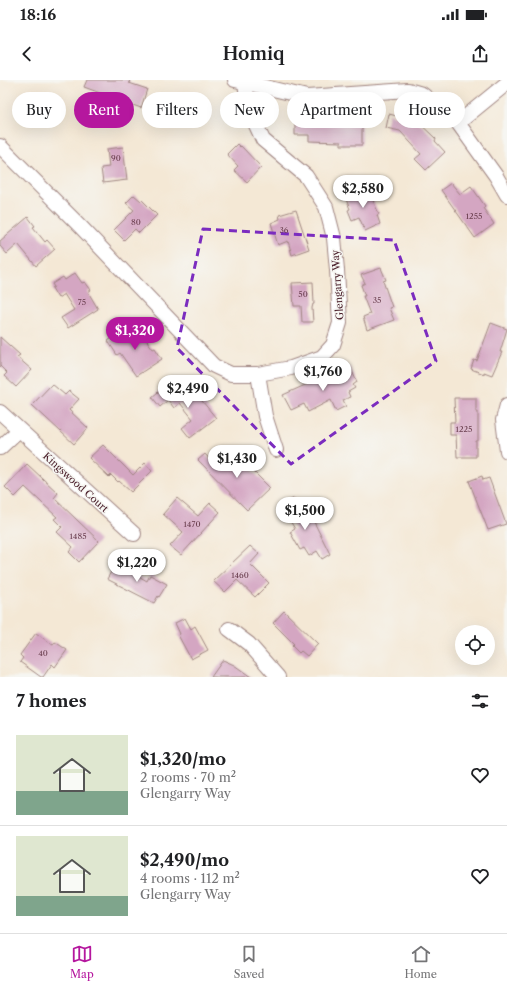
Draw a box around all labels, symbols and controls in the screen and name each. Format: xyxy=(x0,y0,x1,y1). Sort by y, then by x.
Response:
text: 18:16 xyxy=(20,5,56,24)
icon: back xyxy=(16,43,38,65)
text: Homiq xyxy=(222,43,285,65)
icon: share xyxy=(469,43,491,65)
chip: Buy xyxy=(12,92,66,128)
chip: Rent xyxy=(74,92,134,128)
chip: Filters xyxy=(142,92,212,128)
chip: New xyxy=(220,92,279,128)
chip: Apartment xyxy=(287,92,386,128)
chip: House xyxy=(394,92,465,128)
house number: 90 xyxy=(111,153,121,163)
pin: $2,580 xyxy=(330,175,396,209)
text: $2,580 xyxy=(342,180,384,196)
house number: 1255 xyxy=(466,211,482,221)
house number: 80 xyxy=(131,217,141,227)
house number: 36 xyxy=(279,225,289,235)
street label: Glengarry Way xyxy=(329,249,346,320)
house number: 50 xyxy=(298,289,308,299)
house number: 35 xyxy=(373,295,381,305)
house number: 75 xyxy=(78,297,86,307)
pin: $1,320 xyxy=(102,317,168,351)
text: $1,320 xyxy=(115,322,155,338)
pin: $1,760 xyxy=(290,358,356,392)
text: $1,760 xyxy=(303,363,343,379)
pin: $2,490 xyxy=(155,375,221,409)
text: $2,490 xyxy=(167,380,209,396)
house number: 1225 xyxy=(456,424,472,434)
pin: $1,430 xyxy=(204,445,270,479)
street label: Kingswood Court xyxy=(40,450,111,515)
text: $1,430 xyxy=(217,450,257,466)
pin: $1,500 xyxy=(272,497,338,531)
text: $1,500 xyxy=(285,502,325,518)
house number: 1470 xyxy=(184,519,201,529)
house number: 1485 xyxy=(69,531,87,541)
pin: $1,220 xyxy=(104,549,170,583)
text: $1,220 xyxy=(117,554,157,570)
house number: 1460 xyxy=(231,570,249,580)
map controls xyxy=(455,625,495,665)
button: locate xyxy=(455,625,495,665)
house number: 40 xyxy=(38,648,48,658)
icon: filters xyxy=(469,690,491,712)
text: 7 homes xyxy=(16,691,87,711)
text: $1,320/mo xyxy=(140,749,226,769)
icon: home xyxy=(48,751,96,799)
icon: heart xyxy=(469,764,491,786)
text: 2 rooms · 70 m² xyxy=(140,769,236,785)
text: Glengarry Way xyxy=(140,785,231,801)
text: $2,490/mo xyxy=(140,850,229,870)
icon: home xyxy=(48,852,96,900)
icon: heart xyxy=(469,865,491,887)
text: 4 rooms · 112 m² xyxy=(140,870,240,886)
text: Glengarry Way xyxy=(140,886,231,902)
tab: Map xyxy=(70,943,94,981)
tab: Saved xyxy=(234,943,264,981)
tab: Home xyxy=(405,943,437,981)

